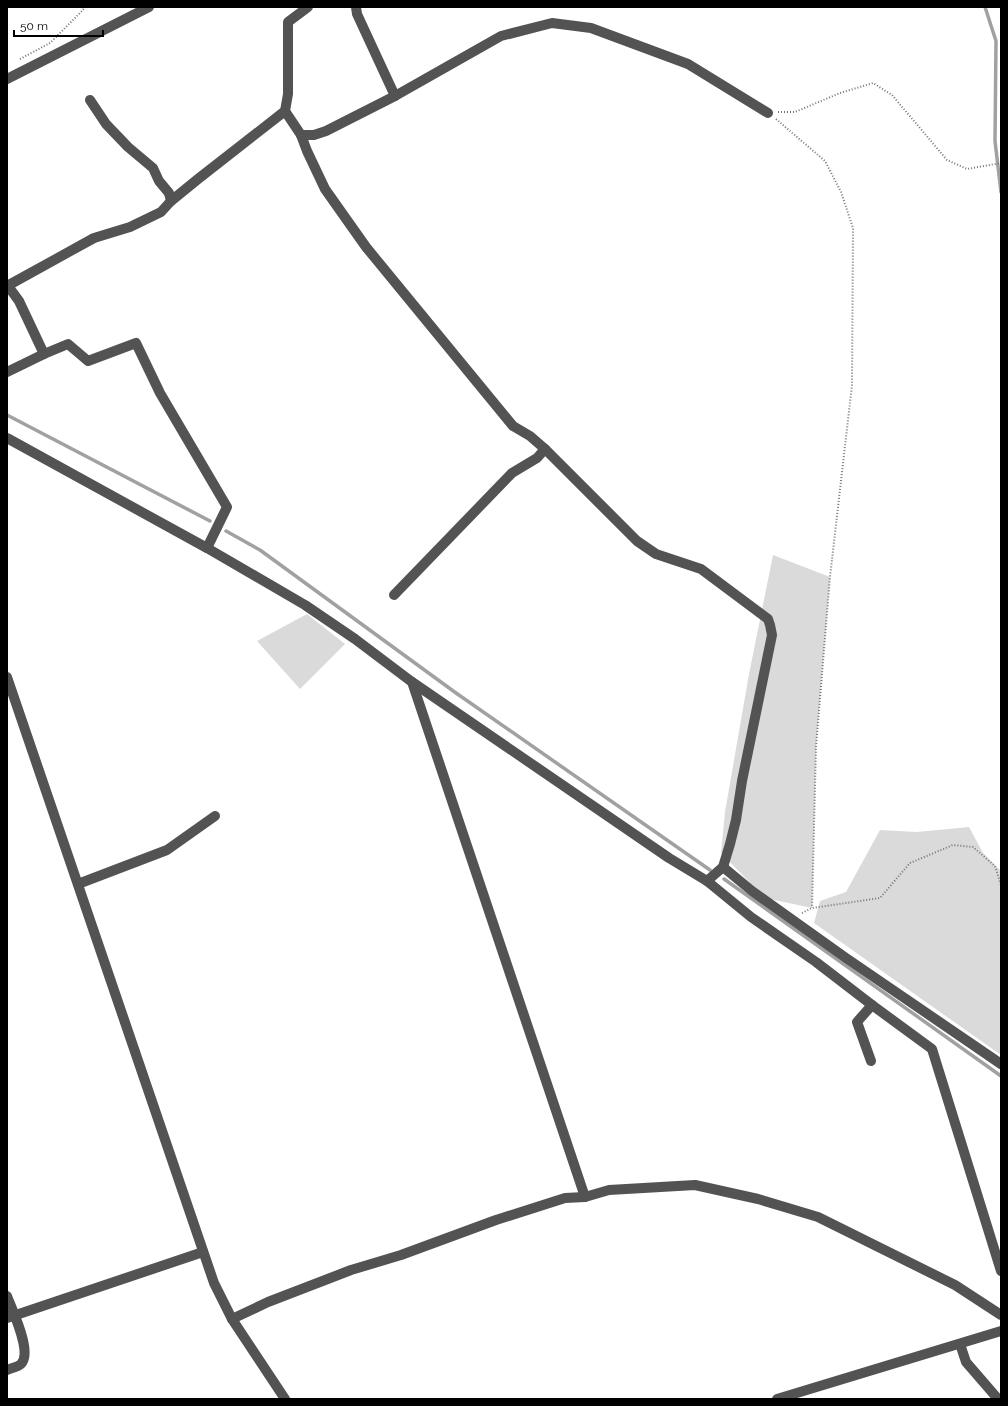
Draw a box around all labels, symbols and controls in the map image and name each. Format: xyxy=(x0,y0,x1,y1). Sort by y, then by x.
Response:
scale bar xyxy=(14,12,103,38)
text: 50 m xyxy=(20,19,48,33)

